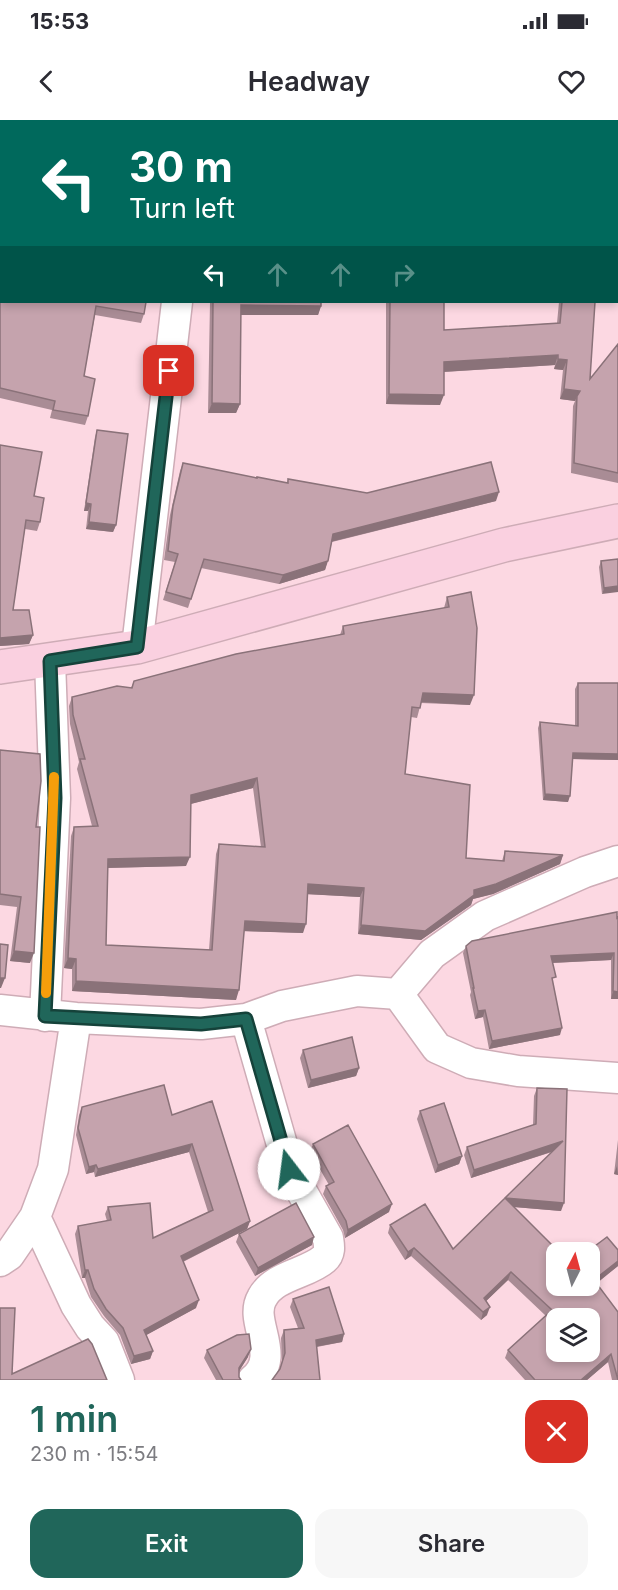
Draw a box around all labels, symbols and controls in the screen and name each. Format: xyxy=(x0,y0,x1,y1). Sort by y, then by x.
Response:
text: 15:53 xyxy=(30,8,89,34)
icon: back xyxy=(30,65,63,98)
text: Headway xyxy=(248,65,370,98)
icon: heart xyxy=(555,65,588,98)
text: 30 m xyxy=(129,141,233,192)
icon: left xyxy=(30,144,108,222)
text: Turn left xyxy=(129,192,235,225)
icon: left xyxy=(198,258,231,291)
icon: ahead xyxy=(261,258,294,291)
icon: ahead xyxy=(324,258,357,291)
icon: right xyxy=(387,258,420,291)
pin xyxy=(143,345,194,396)
icon: arrive xyxy=(152,354,185,387)
position arrow xyxy=(257,1137,321,1201)
north arrow xyxy=(546,1242,600,1296)
map controls xyxy=(546,1242,600,1362)
button: layers xyxy=(546,1308,600,1362)
text: 1 min xyxy=(30,1397,118,1441)
button: close xyxy=(525,1400,588,1463)
text: 230 m · 15:54 xyxy=(30,1442,158,1466)
button: Exit xyxy=(30,1509,303,1578)
button: Share xyxy=(315,1509,588,1578)

